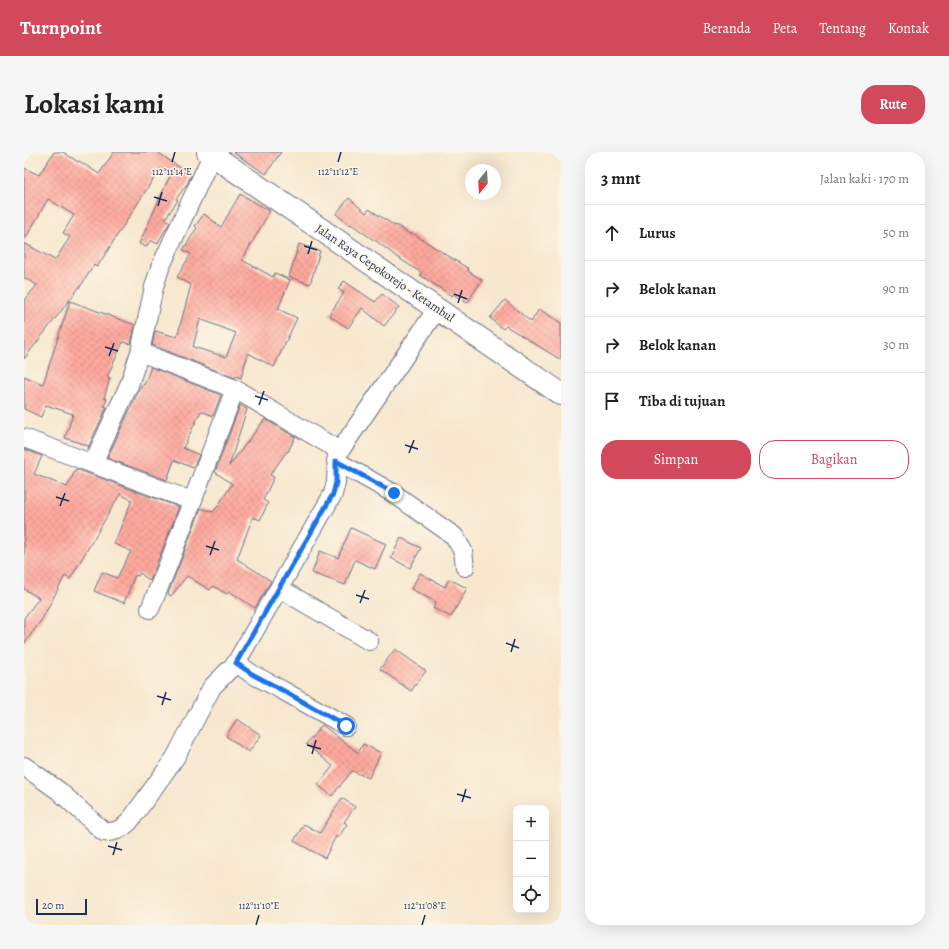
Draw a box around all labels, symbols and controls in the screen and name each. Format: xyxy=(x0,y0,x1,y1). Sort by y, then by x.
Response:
text: Turnpoint xyxy=(20,15,102,41)
text: Beranda xyxy=(703,19,751,38)
text: Peta xyxy=(773,19,797,38)
text: Tentang xyxy=(819,19,866,38)
text: Kontak xyxy=(888,19,929,38)
text: Lokasi kami xyxy=(24,85,165,123)
button: Rute xyxy=(861,85,925,124)
north arrow xyxy=(465,164,501,200)
text: 112°11'14"E xyxy=(152,165,192,178)
text: 112°11'12"E xyxy=(318,165,358,178)
text: 3 mnt xyxy=(601,167,641,190)
text: Jalan kaki · 170 m xyxy=(820,170,909,187)
street label: Jalan Raya Cepokorejo - Ketambul xyxy=(312,220,458,326)
icon: ahead xyxy=(601,222,623,244)
text: Lurus xyxy=(639,223,676,243)
text: 50 m xyxy=(883,224,909,241)
icon: right xyxy=(601,278,623,300)
text: Belok kanan xyxy=(639,279,716,299)
text: 90 m xyxy=(883,280,909,297)
icon: right xyxy=(601,334,623,356)
text: Belok kanan xyxy=(639,335,716,355)
text: 30 m xyxy=(883,336,909,353)
icon: arrive xyxy=(601,390,623,412)
text: Tiba di tujuan xyxy=(639,391,725,411)
button: Simpan xyxy=(601,440,751,479)
button: Bagikan xyxy=(759,440,909,479)
route end xyxy=(385,484,403,502)
route start xyxy=(337,717,355,735)
map controls xyxy=(513,805,549,913)
button: + xyxy=(513,805,549,841)
button: − xyxy=(513,841,549,877)
button: locate xyxy=(513,877,549,913)
scale bar xyxy=(36,897,87,916)
text: 20 m xyxy=(42,898,64,913)
text: 112°11'10"E xyxy=(239,899,280,912)
text: 112°11'08"E xyxy=(404,899,446,912)

